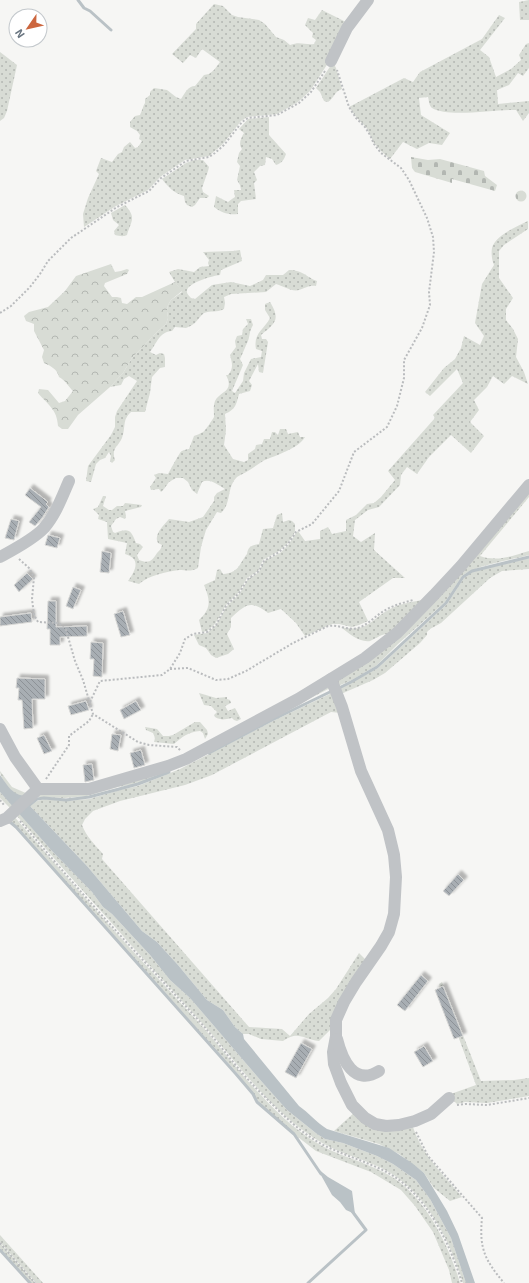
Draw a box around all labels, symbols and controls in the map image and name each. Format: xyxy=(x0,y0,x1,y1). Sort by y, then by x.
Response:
north arrow xyxy=(8,8,48,48)
text: N xyxy=(12,27,27,41)

